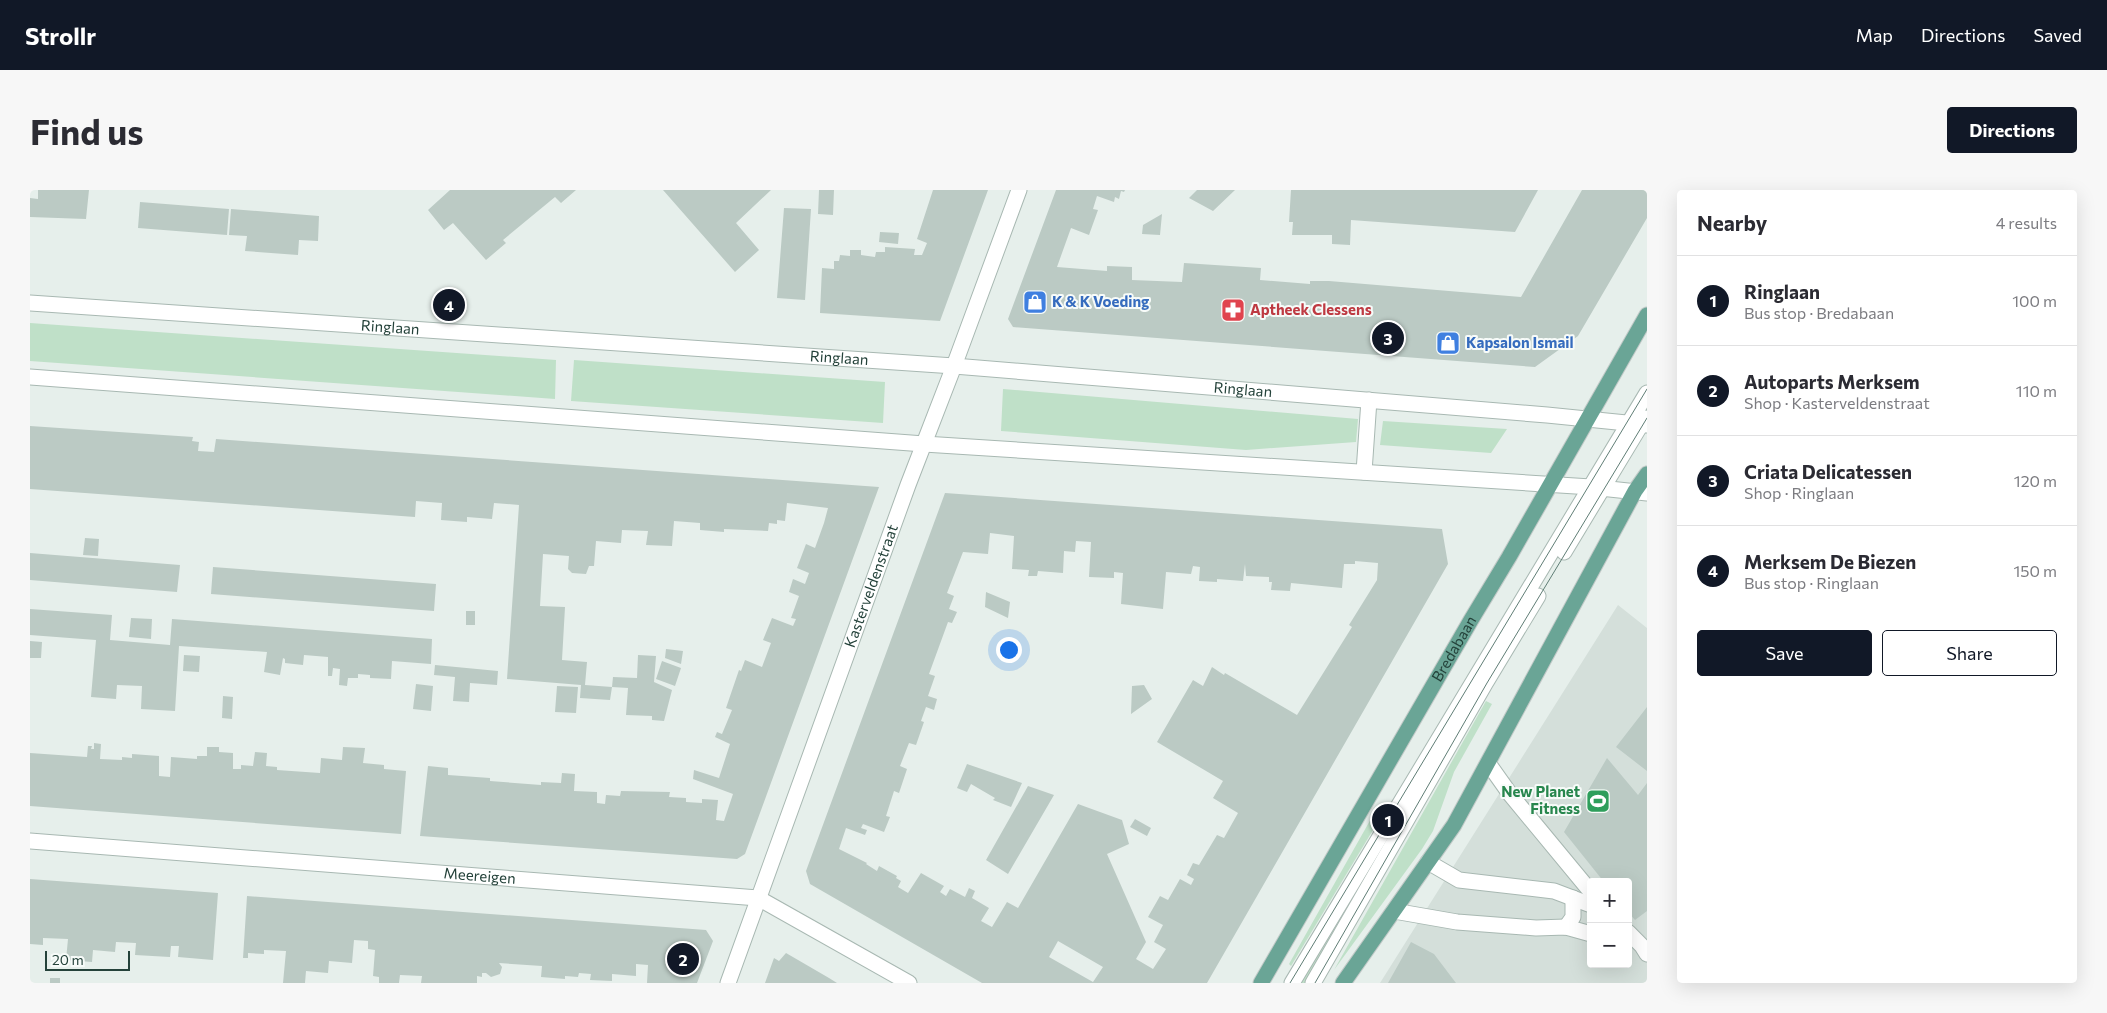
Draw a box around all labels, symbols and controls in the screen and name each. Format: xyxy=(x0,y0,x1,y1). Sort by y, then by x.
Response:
text: Strollr xyxy=(25,21,96,50)
text: Map xyxy=(1856,24,1893,46)
text: Directions xyxy=(1921,24,2005,46)
text: Saved xyxy=(2033,24,2082,46)
button: Directions xyxy=(1947,107,2077,153)
text: Find us xyxy=(30,109,144,152)
text: Nearby xyxy=(1697,210,1767,235)
text: 4 results xyxy=(1996,213,2057,232)
text: Ringlaan xyxy=(1744,280,1820,303)
pin: 4 xyxy=(433,286,465,324)
shop icon: K & K Voeding xyxy=(1022,289,1048,315)
text: 1 xyxy=(1709,291,1717,310)
text: 100 m xyxy=(2012,291,2057,310)
place label: K & K Voeding xyxy=(1052,292,1149,310)
pharmacy icon: Aptheek Clessens xyxy=(1220,297,1246,323)
place label: Aptheek Clessens xyxy=(1250,300,1372,318)
text: Bus stop · Bredabaan xyxy=(1744,303,1894,322)
street label: Ringlaan xyxy=(360,316,420,338)
pin: 3 xyxy=(1372,319,1404,357)
shop icon: Kapsalon Ismail xyxy=(1435,330,1461,356)
place label: Kapsalon Ismail xyxy=(1466,333,1574,351)
street label: Ringlaan xyxy=(809,346,869,368)
text: Autoparts Merksem xyxy=(1744,370,1920,393)
street label: Ringlaan xyxy=(1213,377,1273,400)
text: 2 xyxy=(1708,381,1718,400)
text: 110 m xyxy=(2016,381,2057,400)
text: Shop · Kasterveldenstraat xyxy=(1744,393,1930,412)
text: Criata Delicatessen xyxy=(1744,460,1912,483)
text: 3 xyxy=(1708,471,1718,490)
text: 120 m xyxy=(2014,471,2057,490)
text: Shop · Ringlaan xyxy=(1744,483,1854,502)
street label: Kasterveldenstraat xyxy=(840,522,901,650)
text: Merksem De Biezen xyxy=(1744,550,1916,573)
text: 4 xyxy=(1708,561,1718,580)
text: 150 m xyxy=(2014,561,2057,580)
text: Bus stop · Ringlaan xyxy=(1744,573,1879,592)
street label: Bredabaan xyxy=(1427,612,1480,685)
button: Save xyxy=(1697,630,1872,676)
button: Share xyxy=(1882,630,2057,676)
your location xyxy=(996,637,1022,663)
place label: New Planet Fitness xyxy=(1501,782,1580,817)
sports icon: New Planet Fitness xyxy=(1585,788,1611,814)
pin: 1 xyxy=(1372,801,1404,839)
street label: Meereigen xyxy=(443,863,516,887)
map controls xyxy=(1587,878,1632,968)
button: + xyxy=(1587,878,1632,923)
button: − xyxy=(1587,923,1632,968)
pin: 2 xyxy=(667,940,699,978)
scale bar xyxy=(45,948,130,971)
text: 20 m xyxy=(52,951,84,968)

